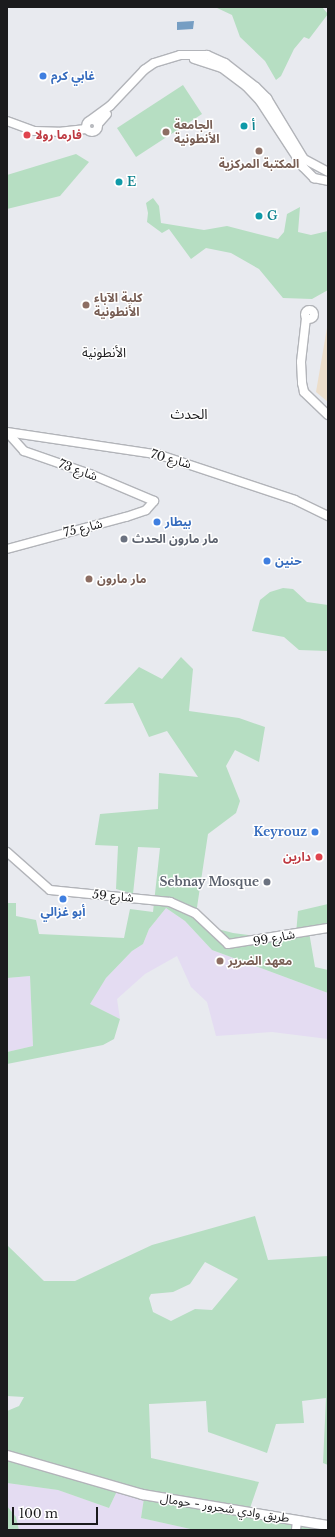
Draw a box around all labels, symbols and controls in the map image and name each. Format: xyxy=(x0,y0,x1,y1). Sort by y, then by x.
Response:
place label: غابي كرم xyxy=(51,69,95,83)
marker: غابي كرم xyxy=(38,71,48,81)
place label: الجامعة الأنطونية xyxy=(174,118,219,146)
place label: أ xyxy=(252,119,255,133)
marker: أ xyxy=(239,121,249,131)
marker: الجامعة الأنطونية xyxy=(161,127,171,137)
place label: فارما رولا xyxy=(35,128,82,142)
marker: فارما رولا xyxy=(22,130,32,140)
marker: المكتبة المركزية xyxy=(254,146,264,156)
place label: المكتبة المركزية xyxy=(219,157,299,171)
place label: E xyxy=(127,175,136,189)
marker: E xyxy=(114,177,124,187)
place label: G xyxy=(267,209,278,223)
marker: G xyxy=(254,211,264,221)
place label: كلية الآباء الأنطونية xyxy=(94,291,142,319)
marker: كلية الآباء الأنطونية xyxy=(81,300,91,310)
district label: الأنطونية xyxy=(82,345,126,361)
district label: الحدث xyxy=(170,406,208,422)
street label: شارع 70 xyxy=(149,447,193,471)
street label: شارع 73 xyxy=(57,456,99,484)
place label: بيطار xyxy=(165,515,192,529)
street label: شارع 75 xyxy=(62,516,104,540)
marker: بيطار xyxy=(152,517,162,527)
place label: مار مارون الحدث xyxy=(132,532,218,546)
marker: مار مارون الحدث xyxy=(119,534,129,544)
place label: حنين xyxy=(275,554,302,568)
marker: حنين xyxy=(262,556,272,566)
place label: مار مارون xyxy=(97,572,146,586)
marker: مار مارون xyxy=(84,574,94,584)
place label: Keyrouz xyxy=(254,825,307,839)
marker: Keyrouz xyxy=(310,827,320,837)
place label: دارين xyxy=(283,850,311,864)
marker: دارين xyxy=(314,852,324,862)
place label: Sebnay Mosque xyxy=(159,875,259,889)
marker: Sebnay Mosque xyxy=(262,877,272,887)
street label: شارع 59 xyxy=(92,887,134,905)
marker: أبو غزالي xyxy=(58,894,68,904)
place label: أبو غزالي xyxy=(41,905,85,919)
street label: شارع 99 xyxy=(252,927,296,949)
place label: معهد الضرير xyxy=(228,954,292,968)
marker: معهد الضرير xyxy=(215,956,225,966)
street label: طريق وادي شحرور - حومال xyxy=(159,1491,291,1525)
scale bar xyxy=(14,1499,100,1525)
text: 100 m xyxy=(19,1506,58,1521)

